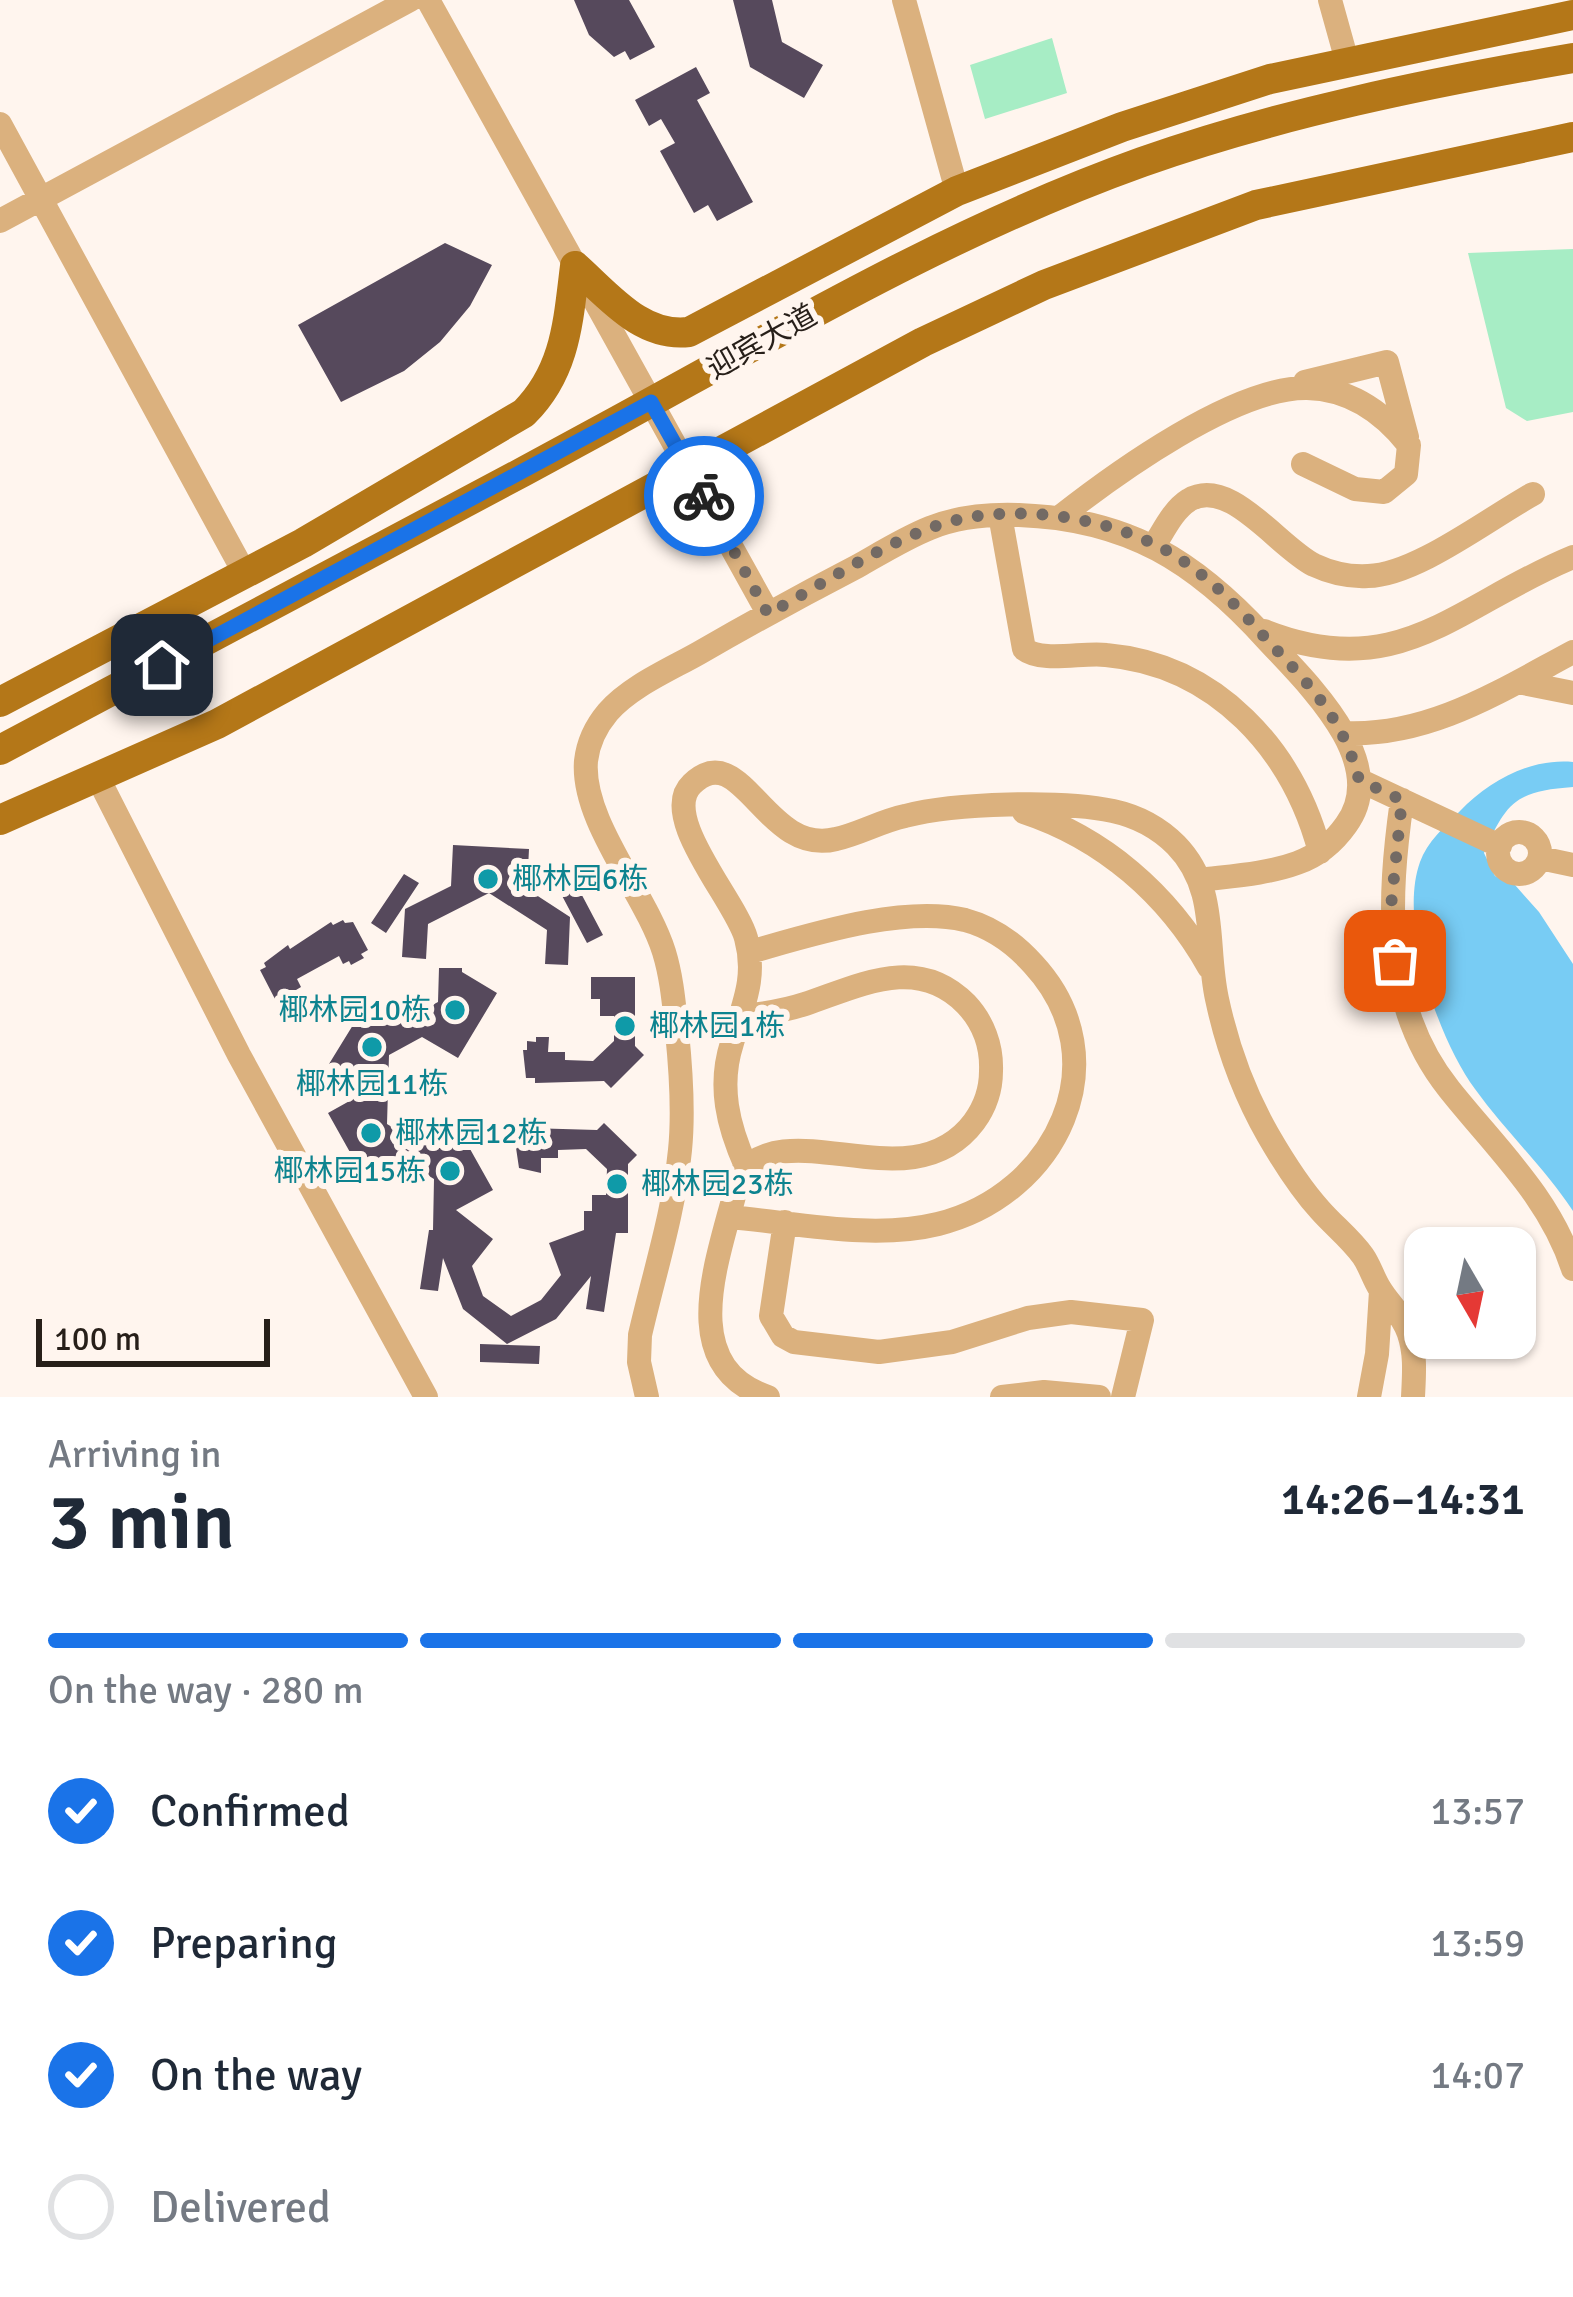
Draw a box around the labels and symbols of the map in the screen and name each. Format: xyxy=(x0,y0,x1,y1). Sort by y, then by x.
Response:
street label: 迎宾大道 xyxy=(701,297,823,387)
courier xyxy=(644,436,764,556)
pin xyxy=(111,614,213,716)
place label: 椰林园6栋 xyxy=(512,861,648,898)
marker: 椰林园6栋 xyxy=(475,866,501,892)
pin xyxy=(1344,910,1446,1012)
place label: 椰林园10栋 xyxy=(279,992,431,1029)
marker: 椰林园10栋 xyxy=(442,997,468,1023)
place label: 椰林园1栋 xyxy=(649,1008,785,1045)
marker: 椰林园1栋 xyxy=(612,1013,638,1039)
marker: 椰林园11栋 xyxy=(359,1034,385,1060)
place label: 椰林园11栋 xyxy=(296,1066,448,1103)
place label: 椰林园12栋 xyxy=(395,1115,547,1152)
marker: 椰林园12栋 xyxy=(358,1120,384,1146)
place label: 椰林园15栋 xyxy=(274,1153,426,1190)
marker: 椰林园15栋 xyxy=(437,1158,463,1184)
place label: 椰林园23栋 xyxy=(641,1166,793,1203)
marker: 椰林园23栋 xyxy=(604,1171,630,1197)
north arrow xyxy=(1404,1227,1536,1359)
scale bar xyxy=(36,1313,270,1366)

